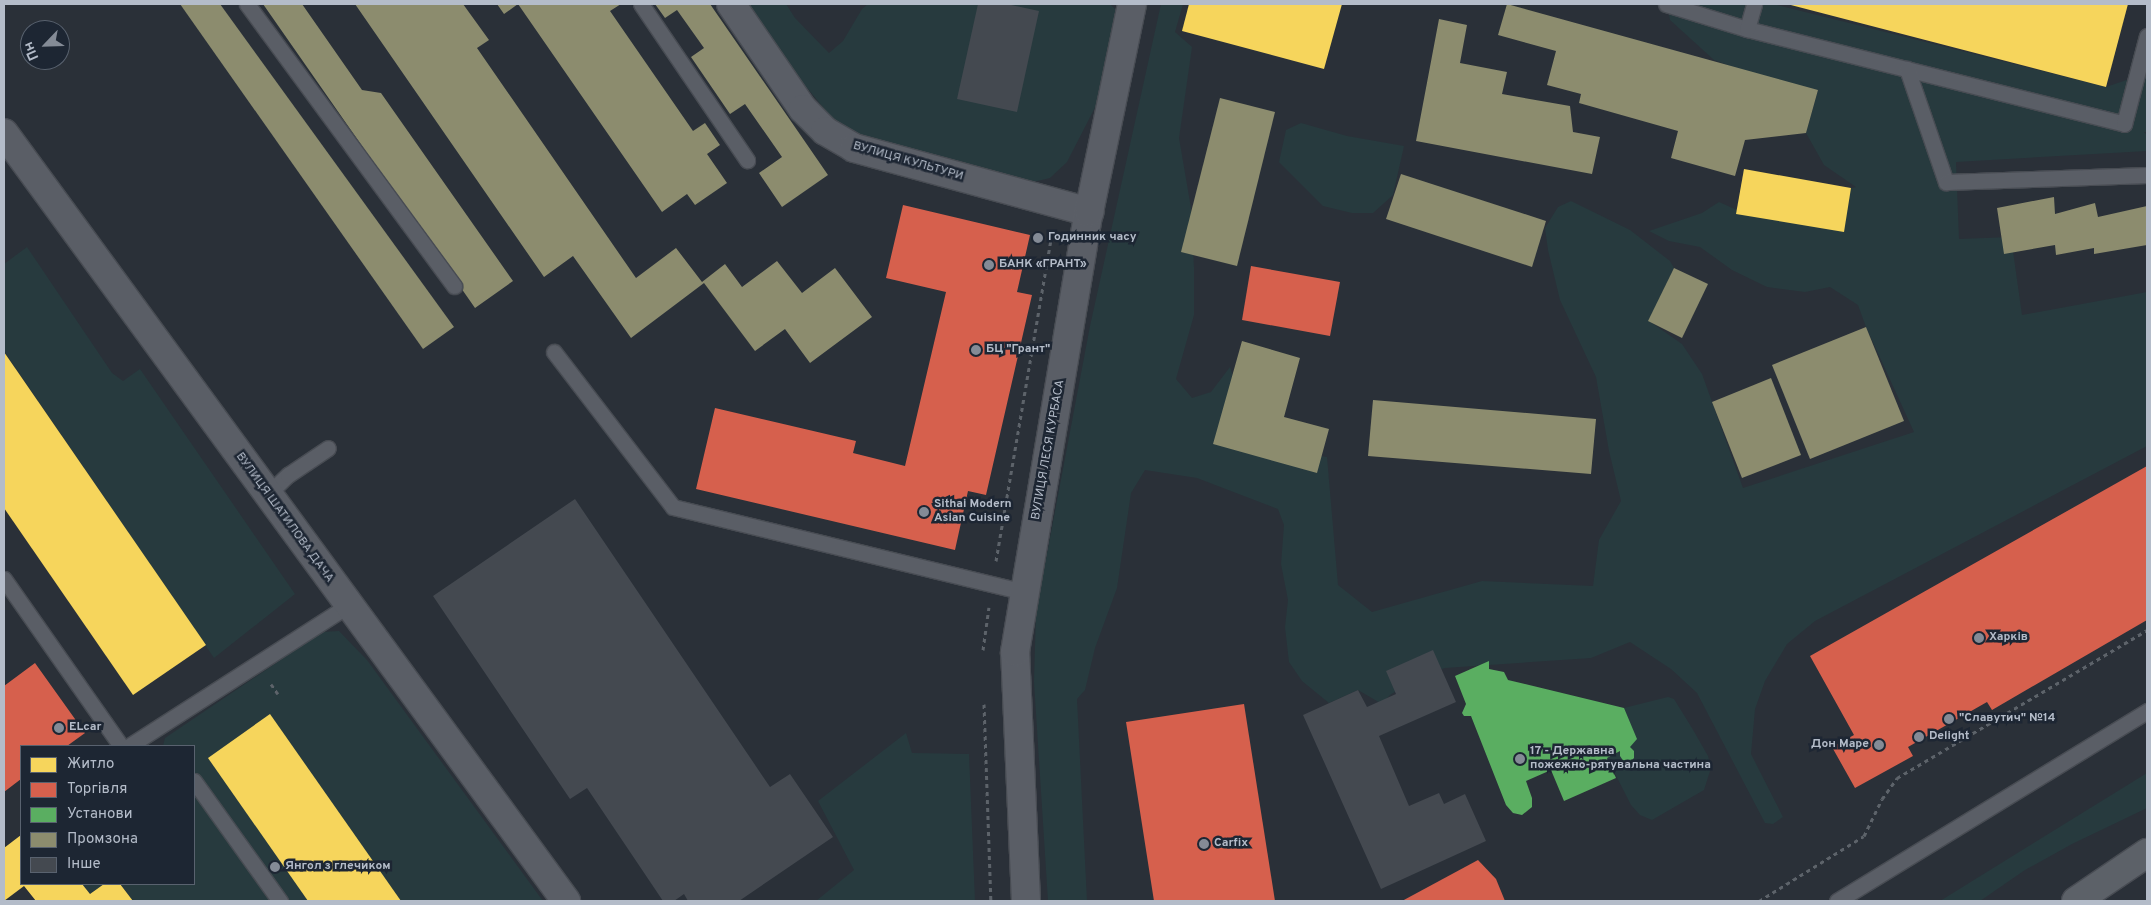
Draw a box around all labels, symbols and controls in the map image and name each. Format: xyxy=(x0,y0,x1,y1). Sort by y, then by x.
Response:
north arrow xyxy=(20,20,70,70)
text: Пн xyxy=(20,39,43,63)
street label: ВУЛИЦЯ КУЛЬТУРИ xyxy=(851,139,965,185)
place label: Годинник часу xyxy=(1048,231,1136,245)
marker: Годинник часу xyxy=(1032,232,1044,244)
place label: БАНК «ГРАНТ» xyxy=(999,258,1087,272)
marker: БАНК «ГРАНТ» xyxy=(983,259,995,271)
place label: БЦ "Грант" xyxy=(986,343,1050,357)
marker: БЦ "Грант" xyxy=(970,344,982,356)
street label: ВУЛИЦЯ ЛЕСЯ КУРБАСА xyxy=(1030,379,1068,521)
street label: ВУЛИЦЯ ШАТИЛОВА ДАЧА xyxy=(232,450,336,586)
place label: Sithai Modern Asian Cuisine xyxy=(934,498,1012,526)
marker: Sithai Modern Asian Cuisine xyxy=(918,506,930,518)
place label: Харків xyxy=(1989,631,2028,645)
marker: Харків xyxy=(1973,632,1985,644)
place label: "Славутич" №14 xyxy=(1959,712,2055,726)
marker: "Славутич" №14 xyxy=(1943,713,1955,725)
place label: ELcar xyxy=(69,721,101,735)
marker: ELcar xyxy=(53,722,65,734)
place label: Delight xyxy=(1929,730,1969,744)
marker: Delight xyxy=(1913,731,1925,743)
place label: Дон Маре xyxy=(1811,738,1869,752)
marker: Дон Маре xyxy=(1873,739,1885,751)
legend xyxy=(20,745,195,885)
place label: 17 - Державна пожежно-рятувальна частина xyxy=(1530,745,1711,773)
marker: 17 - Державна пожежно-рятувальна частина xyxy=(1514,753,1526,765)
text: Житло xyxy=(67,755,114,774)
text: Торгівля xyxy=(67,780,128,799)
text: Установи xyxy=(67,805,133,824)
text: Промзона xyxy=(67,830,138,849)
place label: Carfix xyxy=(1214,837,1248,851)
marker: Carfix xyxy=(1198,838,1210,850)
text: Інше xyxy=(67,855,101,874)
place label: Янгол з глечиком xyxy=(285,860,391,874)
marker: Янгол з глечиком xyxy=(269,861,281,873)

